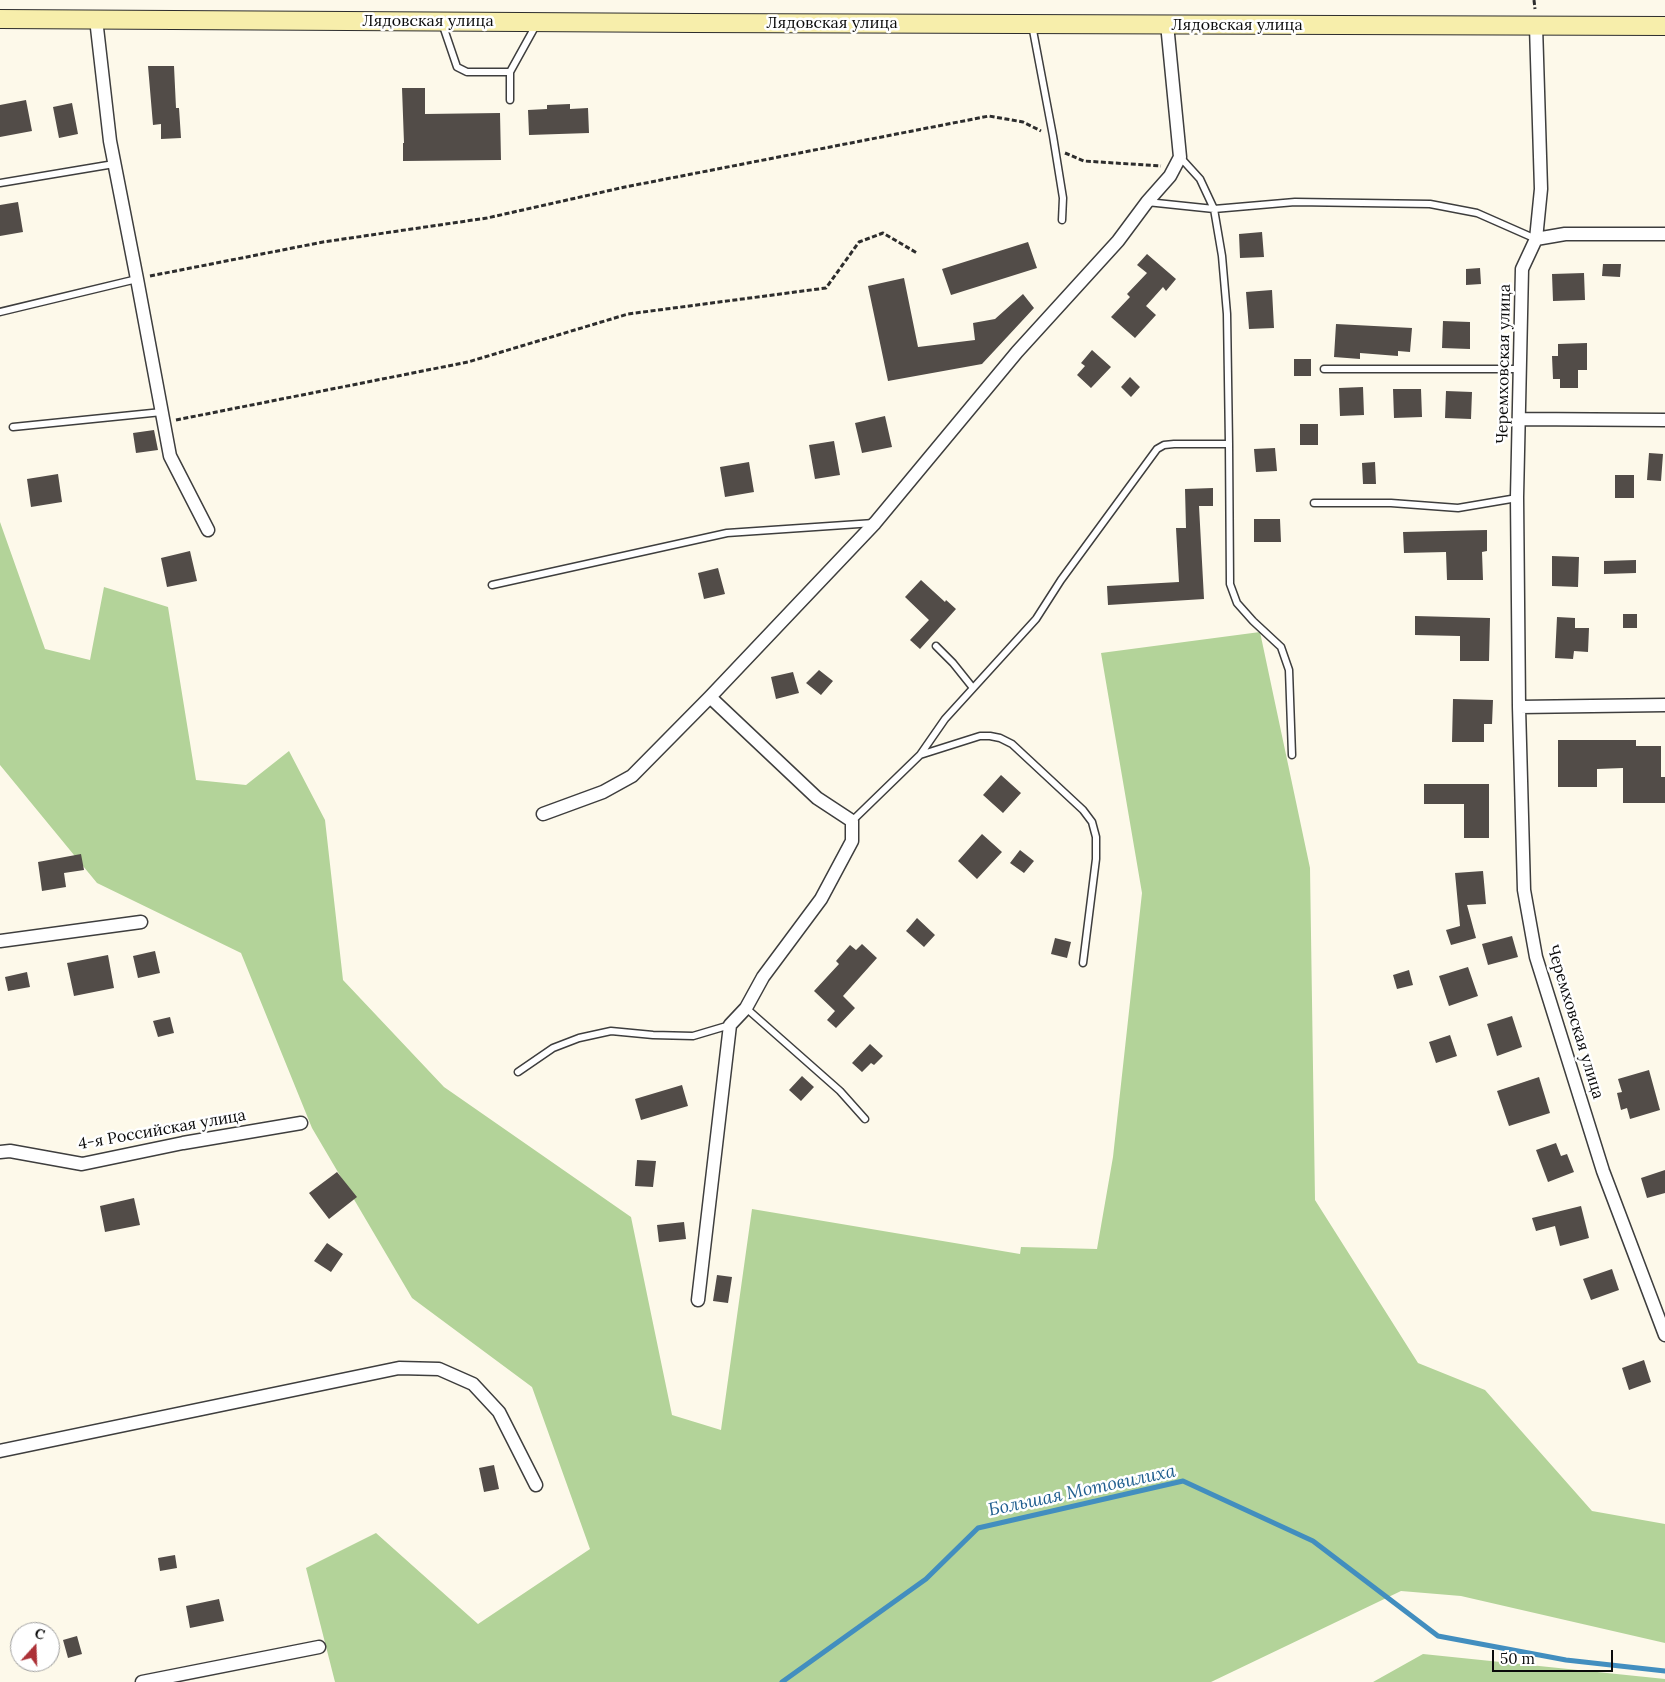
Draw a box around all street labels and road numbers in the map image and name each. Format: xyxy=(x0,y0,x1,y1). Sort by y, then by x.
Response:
street label: Лядовская улица xyxy=(362,11,494,31)
street label: Лядовская улица xyxy=(766,13,898,33)
street label: Лядовская улица xyxy=(1171,15,1303,35)
street label: Черемховская улица xyxy=(1493,284,1515,444)
street label: Черемховская улица xyxy=(1542,943,1608,1101)
street label: 4-я Российская улица xyxy=(77,1106,247,1154)

